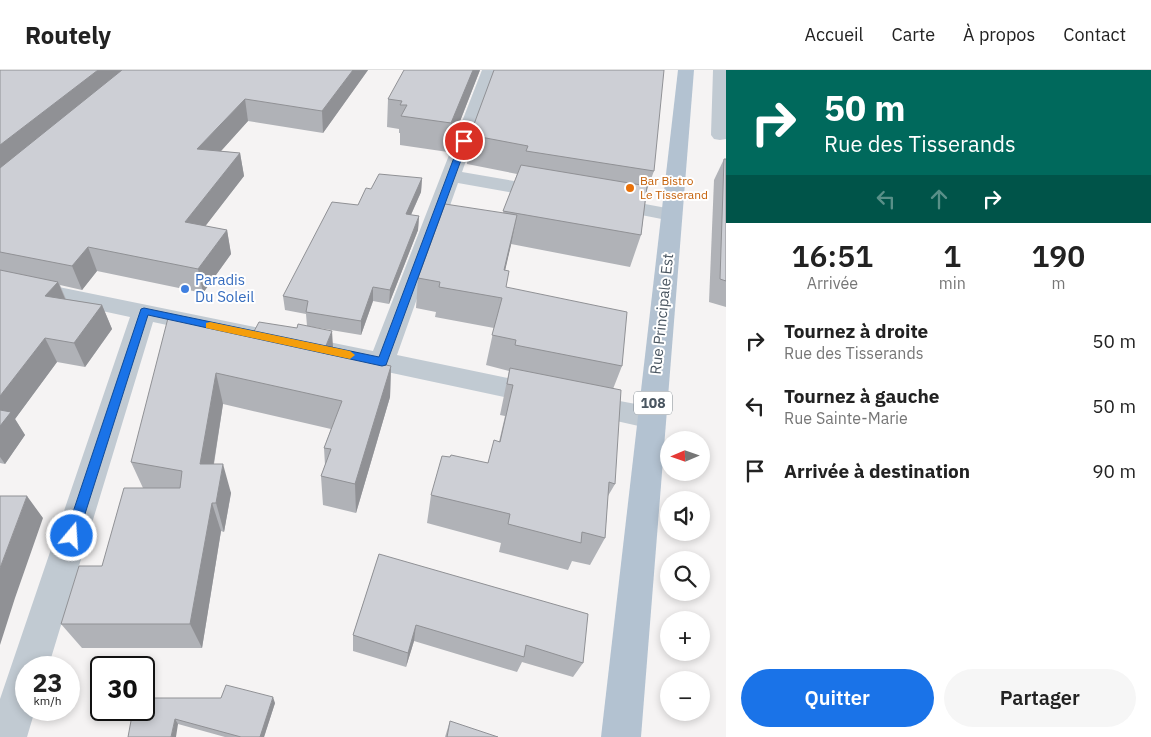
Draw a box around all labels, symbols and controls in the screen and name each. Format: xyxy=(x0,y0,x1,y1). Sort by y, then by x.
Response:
text: Routely xyxy=(25,19,111,51)
text: Accueil xyxy=(804,23,863,46)
text: Carte xyxy=(891,23,935,46)
text: À propos xyxy=(963,23,1035,46)
text: Contact xyxy=(1063,23,1126,46)
text: 50 m xyxy=(824,85,906,131)
icon: right xyxy=(741,90,806,155)
pin xyxy=(443,120,485,162)
icon: arrive xyxy=(450,127,478,155)
text: Rue des Tisserands xyxy=(824,129,1016,158)
place label: Bar Bistro Le Tisserand xyxy=(640,173,708,202)
marker: Bar Bistro Le Tisserand xyxy=(624,182,636,194)
icon: left xyxy=(872,185,900,213)
icon: ahead xyxy=(925,185,953,213)
icon: right xyxy=(978,185,1006,213)
text: 16:51 xyxy=(792,236,873,275)
text: 1 xyxy=(943,236,961,275)
text: 190 xyxy=(1031,236,1085,275)
street label: Rue Principale Est xyxy=(646,252,677,375)
place label: Paradis Du Soleil xyxy=(195,270,254,306)
text: Arrivée xyxy=(807,273,858,293)
text: min xyxy=(939,273,966,293)
text: m xyxy=(1051,273,1065,293)
marker: Paradis Du Soleil xyxy=(179,283,191,295)
text: Tournez à droite xyxy=(784,319,928,343)
icon: right xyxy=(741,327,769,355)
text: 50 m xyxy=(1092,329,1136,353)
text: Rue des Tisserands xyxy=(784,343,923,363)
text: Tournez à gauche xyxy=(784,384,940,408)
road number: 108 xyxy=(634,392,672,414)
icon: left xyxy=(741,392,769,420)
text: 50 m xyxy=(1092,394,1136,418)
text: Rue Sainte-Marie xyxy=(784,408,908,428)
north arrow xyxy=(660,431,710,481)
map controls xyxy=(660,431,710,721)
icon: arrive xyxy=(741,457,769,485)
text: Arrivée à destination xyxy=(784,459,970,483)
text: 90 m xyxy=(1092,459,1136,483)
button: sound xyxy=(660,491,710,541)
position arrow xyxy=(45,509,97,561)
button: search xyxy=(660,551,710,601)
button: + xyxy=(660,611,710,661)
speed limit sign: 30 xyxy=(90,656,155,721)
text: 23 xyxy=(32,666,63,699)
button: Quitter xyxy=(741,669,934,727)
button: Partager xyxy=(944,669,1136,727)
button: − xyxy=(660,671,710,721)
text: km/h xyxy=(33,693,62,708)

